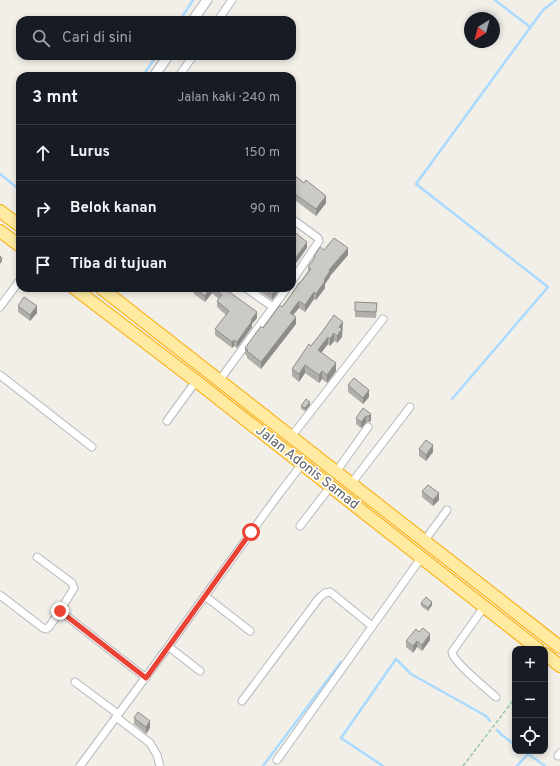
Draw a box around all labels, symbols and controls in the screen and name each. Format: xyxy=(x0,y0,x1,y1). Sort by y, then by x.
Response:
north arrow xyxy=(464,12,500,48)
search box xyxy=(16,16,296,60)
icon: search xyxy=(30,27,52,49)
text: Cari di sini xyxy=(62,29,132,48)
text: 3 mnt xyxy=(32,87,78,109)
text: Jalan kaki · 240 m xyxy=(177,90,280,106)
icon: ahead xyxy=(32,142,54,164)
text: Lurus xyxy=(70,143,110,162)
text: 150 m xyxy=(245,145,280,161)
icon: right xyxy=(32,198,54,220)
text: Belok kanan xyxy=(70,199,157,218)
text: 90 m xyxy=(250,201,280,217)
icon: arrive xyxy=(32,254,54,276)
text: Tiba di tujuan xyxy=(70,255,167,274)
street label: Jalan Adonis Samad xyxy=(252,422,362,514)
route start xyxy=(242,523,260,541)
route end xyxy=(51,602,69,620)
map controls xyxy=(512,646,548,754)
button: + xyxy=(512,646,548,682)
button: − xyxy=(512,682,548,718)
button: locate xyxy=(512,718,548,754)

